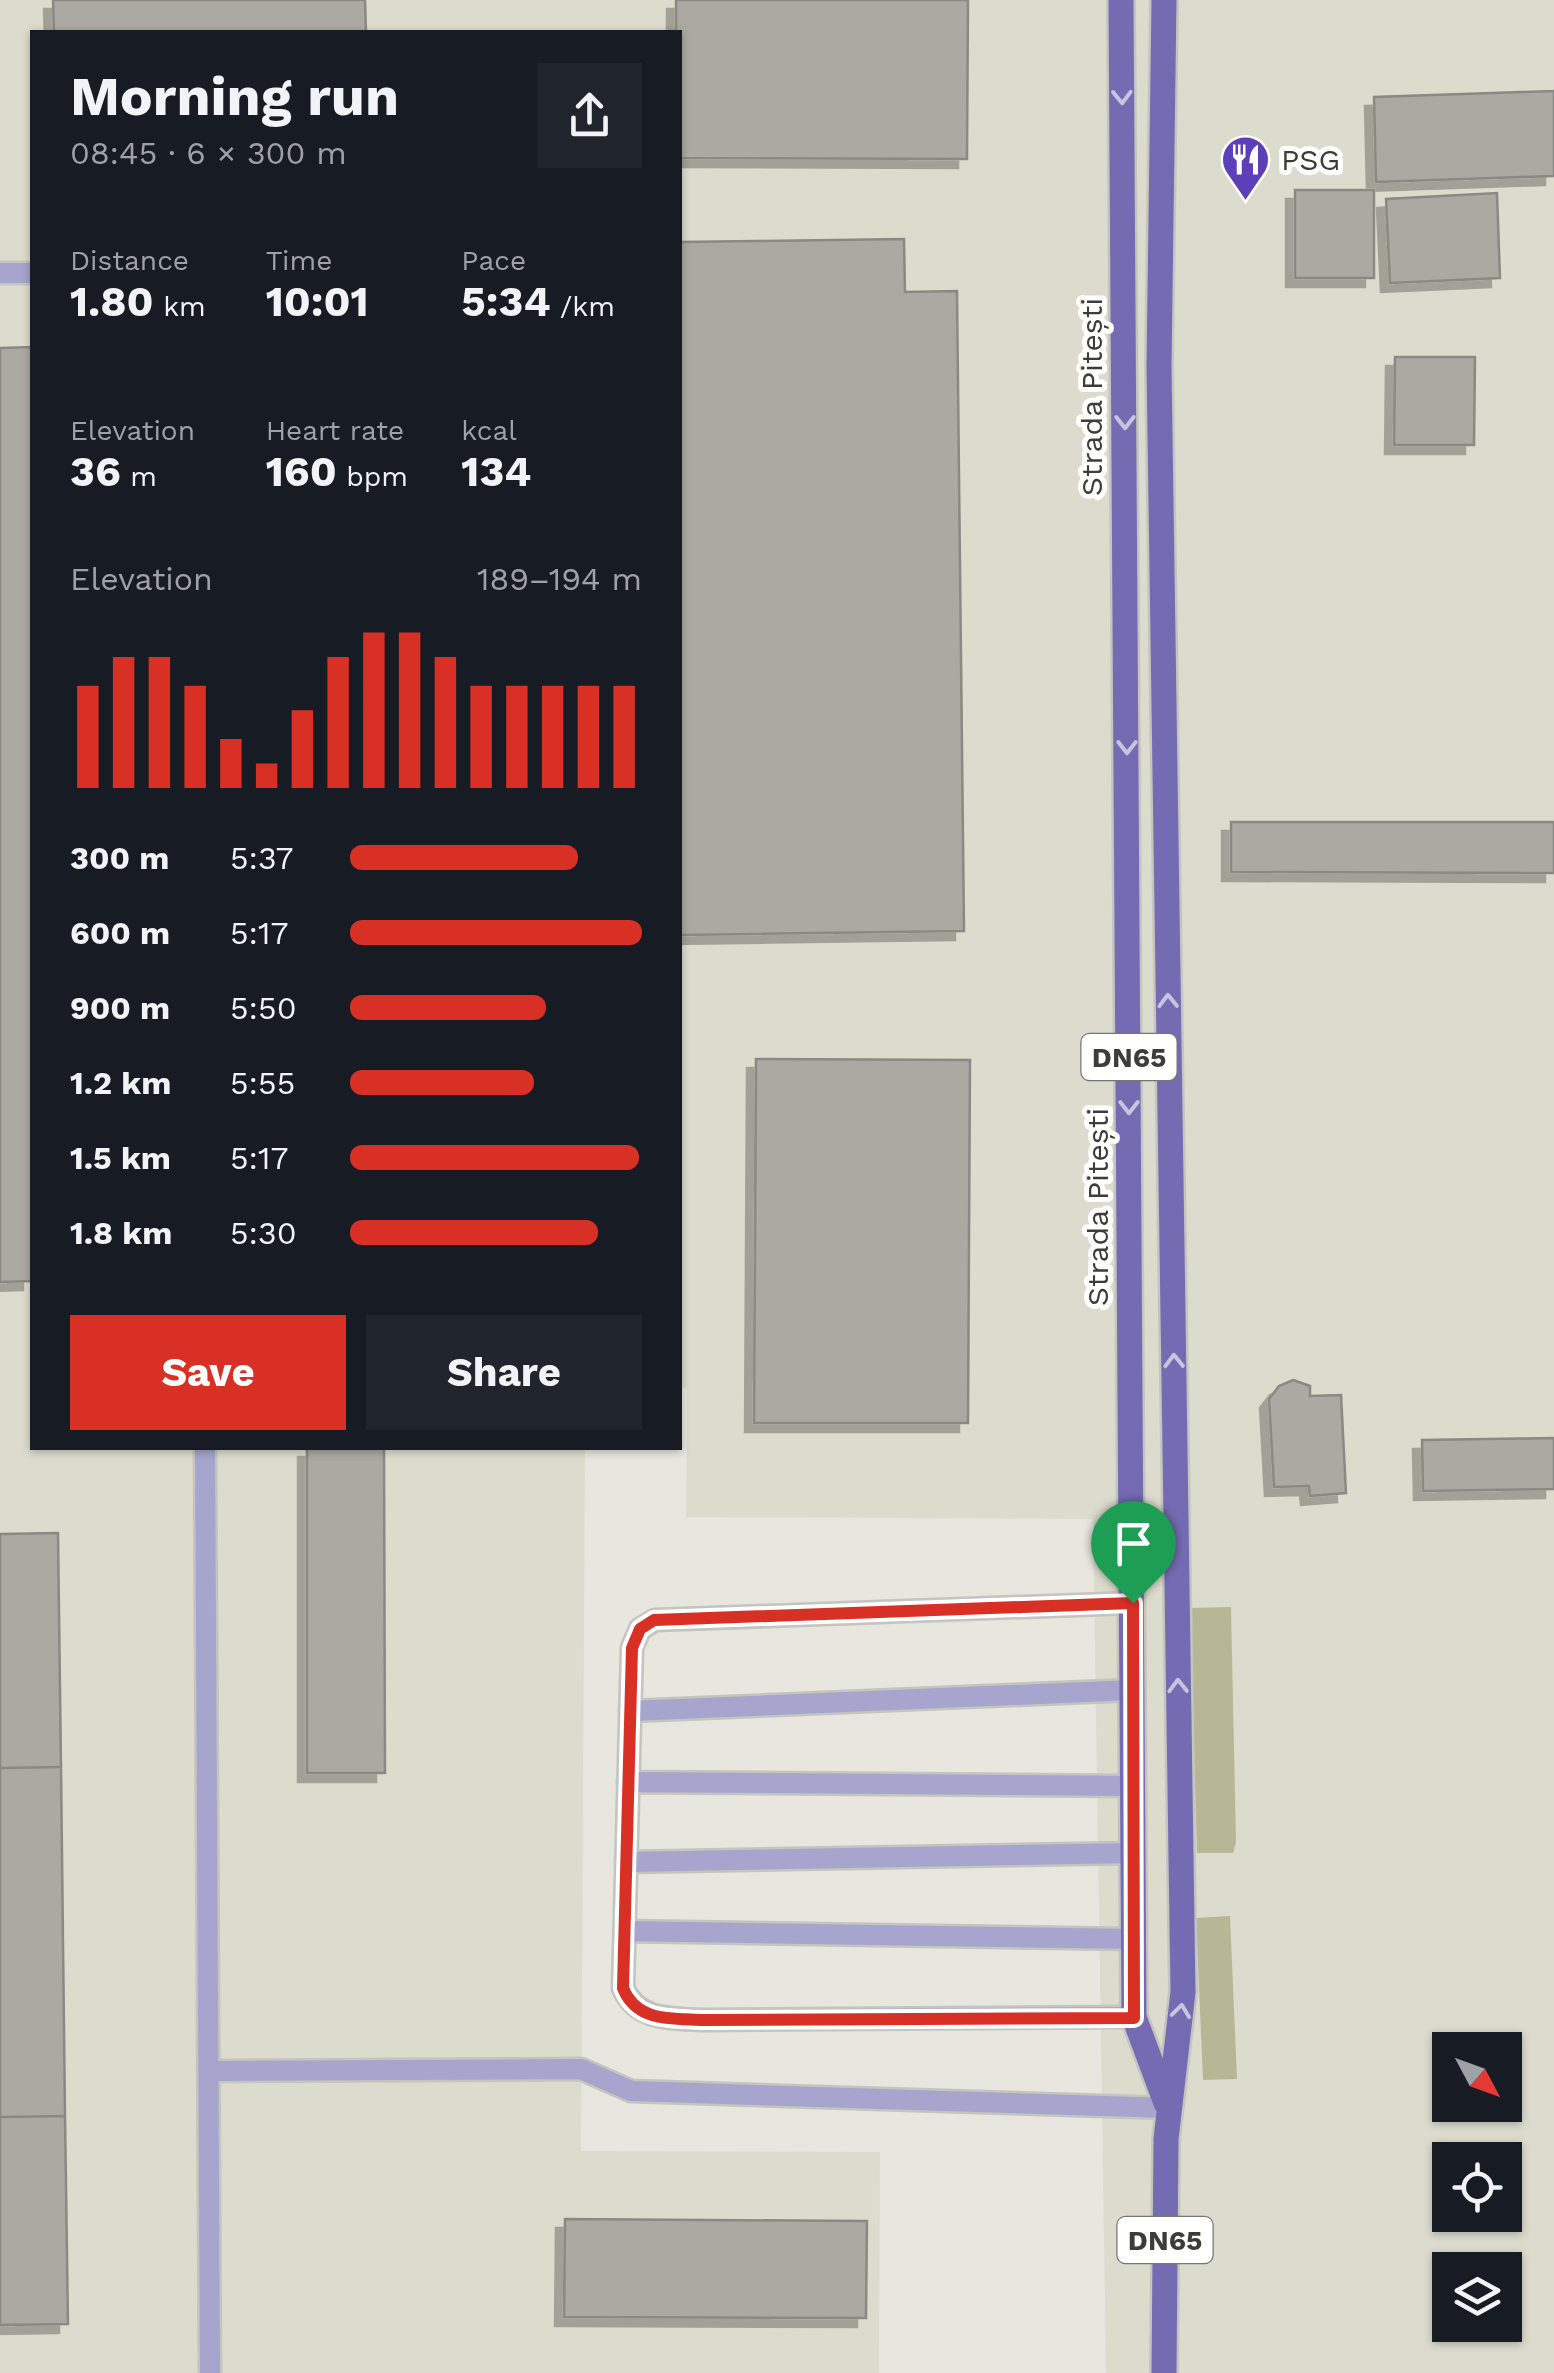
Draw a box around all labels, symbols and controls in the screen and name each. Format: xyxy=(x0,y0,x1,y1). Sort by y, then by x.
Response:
button: share xyxy=(537,63,642,168)
text: Morning run xyxy=(70,64,399,128)
one-way arrow xyxy=(1111,90,1132,106)
text: 08:45 · 6 × 300 m xyxy=(70,134,347,172)
restaurant icon: PSG xyxy=(1220,134,1272,202)
place label: PSG xyxy=(1281,142,1340,177)
text: Distance xyxy=(70,244,189,277)
text: Time xyxy=(266,244,332,277)
text: Pace xyxy=(461,244,526,277)
text: 1.80 xyxy=(70,277,154,326)
text: 10:01 xyxy=(266,277,369,326)
text: 5:34 xyxy=(461,277,551,326)
text: km xyxy=(154,290,206,323)
text: /km xyxy=(551,290,615,323)
street label: Strada Pitești xyxy=(1074,298,1109,496)
text: Elevation xyxy=(70,414,195,447)
text: Heart rate xyxy=(266,414,404,447)
text: kcal xyxy=(461,414,517,447)
one-way arrow xyxy=(1114,416,1136,431)
text: 36 xyxy=(70,447,121,496)
text: 160 xyxy=(266,447,337,496)
text: 134 xyxy=(461,447,531,496)
text: m xyxy=(121,460,157,493)
text: bpm xyxy=(337,460,408,493)
text: Elevation xyxy=(70,560,213,598)
text: 189–194 m xyxy=(477,560,642,598)
one-way arrow xyxy=(1116,740,1138,756)
text: 300 m xyxy=(70,839,169,877)
text: 5:37 xyxy=(230,839,293,877)
text: 600 m xyxy=(70,914,170,952)
text: 5:17 xyxy=(230,914,289,952)
text: 900 m xyxy=(70,989,170,1027)
text: 5:50 xyxy=(230,989,297,1027)
one-way arrow xyxy=(1158,993,1179,1009)
road number: DN65 xyxy=(1082,1034,1176,1080)
text: 1.2 km xyxy=(70,1064,171,1102)
text: 5:55 xyxy=(230,1064,295,1102)
one-way arrow xyxy=(1118,1100,1140,1116)
street label: Strada Pitești xyxy=(1080,1108,1115,1306)
text: 1.5 km xyxy=(70,1139,171,1177)
text: 5:17 xyxy=(230,1139,289,1177)
text: 1.8 km xyxy=(70,1214,172,1252)
text: 5:30 xyxy=(230,1214,297,1252)
button: Save xyxy=(70,1315,346,1430)
button: Share xyxy=(366,1315,642,1430)
one-way arrow xyxy=(1163,1353,1184,1369)
pin xyxy=(1091,1501,1176,1604)
icon: arrive xyxy=(1106,1516,1161,1571)
one-way arrow xyxy=(1168,1678,1189,1694)
one-way arrow xyxy=(1169,2003,1190,2019)
north arrow xyxy=(1432,2032,1522,2122)
map controls xyxy=(1432,2032,1522,2342)
button: locate xyxy=(1432,2142,1522,2232)
road number: DN65 xyxy=(1118,2217,1212,2263)
button: layers xyxy=(1432,2252,1522,2342)

